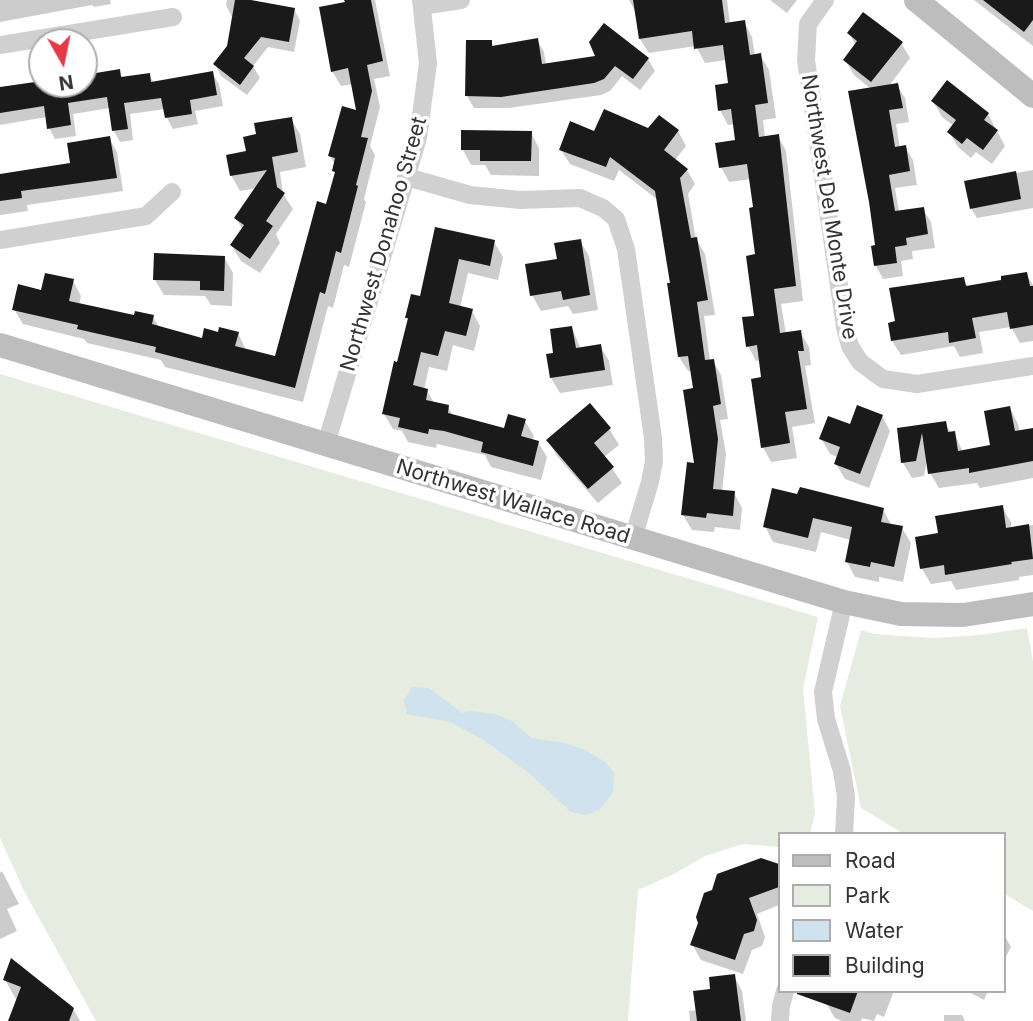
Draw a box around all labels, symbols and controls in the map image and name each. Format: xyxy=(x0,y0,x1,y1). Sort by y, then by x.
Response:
north arrow xyxy=(28,28,98,98)
text: N xyxy=(57,70,75,95)
street label: Northwest Del Monte Drive xyxy=(796,73,862,341)
street label: Northwest Donahoo Street xyxy=(336,114,432,374)
street label: Northwest Wallace Road xyxy=(393,454,633,550)
legend xyxy=(778,832,1005,993)
text: Road xyxy=(845,848,896,873)
text: Park xyxy=(845,883,890,908)
text: Water xyxy=(845,918,903,943)
text: Building xyxy=(845,953,925,978)

